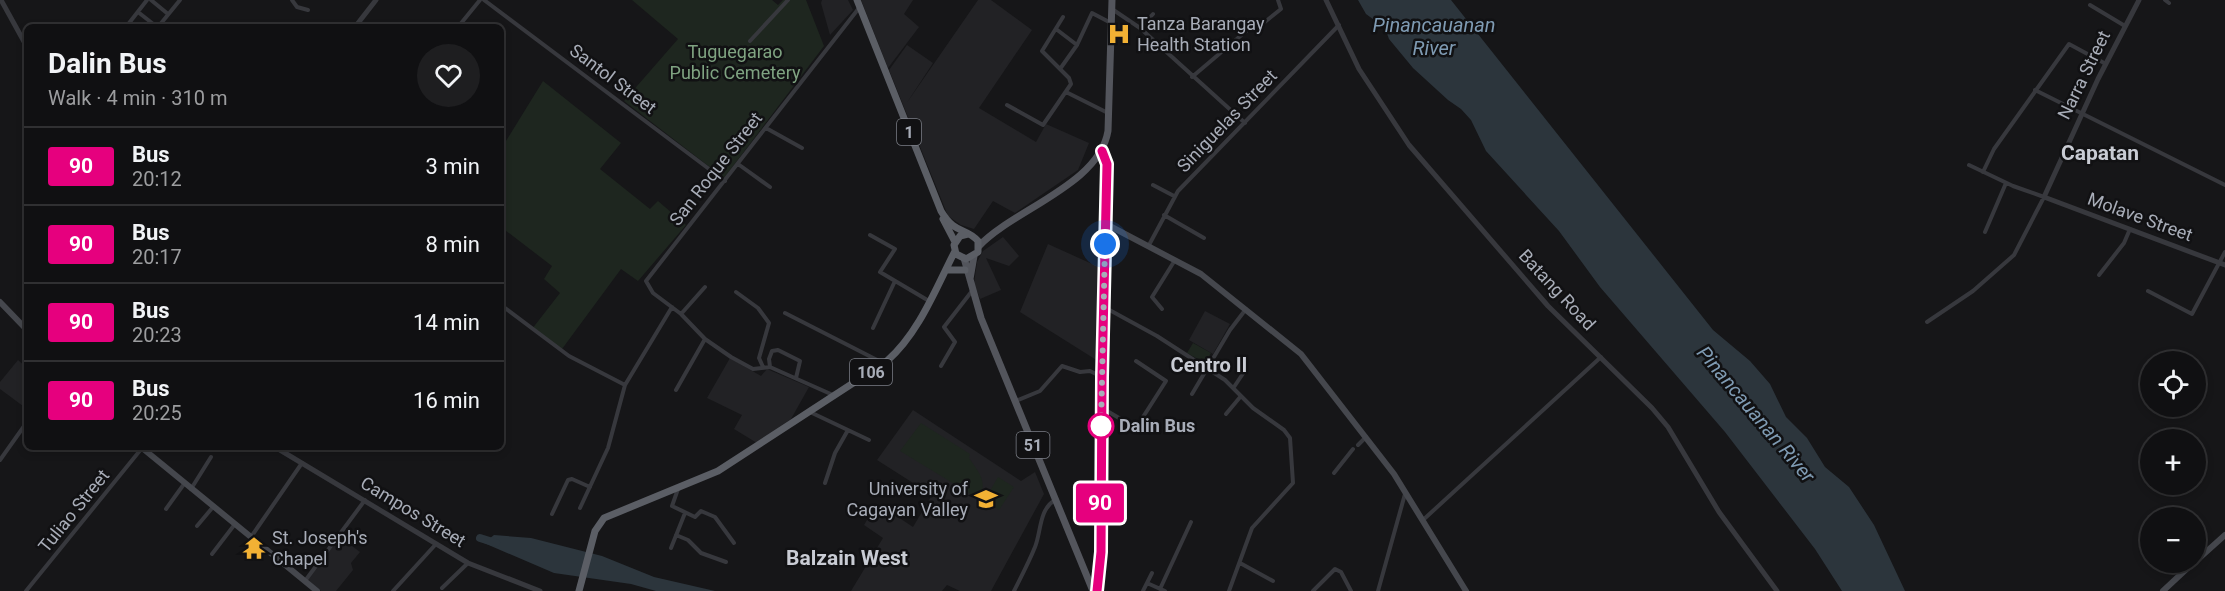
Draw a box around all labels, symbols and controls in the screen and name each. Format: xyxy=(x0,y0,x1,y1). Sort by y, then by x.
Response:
place label: Tanza Barangay Health Station xyxy=(1137,13,1265,55)
water label: Pinancauanan River xyxy=(1373,13,1495,60)
hospital icon: Tanza Barangay Health Station xyxy=(1106,21,1132,47)
street label: Narra Street xyxy=(2053,27,2114,123)
street label: Santol Street xyxy=(566,39,661,118)
park label: Tuguegarao Public Cemetery xyxy=(670,41,801,83)
button: heart xyxy=(417,44,480,107)
text: Dalin Bus xyxy=(48,47,167,80)
street label: Siniguelas Street xyxy=(1172,65,1281,176)
text: Walk · 4 min · 310 m xyxy=(48,86,227,110)
street label: San Roque Street xyxy=(665,108,766,229)
road number: 1 xyxy=(897,119,921,145)
district label: Capatan xyxy=(2061,141,2139,165)
text: Bus xyxy=(132,142,170,167)
text: 90 xyxy=(69,154,93,178)
text: 3 min xyxy=(425,154,480,179)
text: 20:12 xyxy=(132,167,182,191)
street label: Molave Street xyxy=(2085,188,2196,245)
text: Bus xyxy=(132,220,170,245)
your location xyxy=(1090,229,1120,259)
text: 90 xyxy=(69,232,93,256)
text: 8 min xyxy=(425,232,480,257)
text: 20:17 xyxy=(132,245,182,269)
street label: Batang Road xyxy=(1515,245,1600,334)
text: Bus xyxy=(132,298,170,323)
text: 90 xyxy=(69,310,93,334)
text: 14 min xyxy=(413,310,480,335)
text: 20:23 xyxy=(132,323,182,347)
water label: Pinancauanan River xyxy=(1692,341,1821,488)
map controls xyxy=(2140,351,2206,573)
button: locate xyxy=(2140,351,2206,417)
district label: Centro II xyxy=(1171,353,1247,377)
road number: 106 xyxy=(850,359,892,385)
text: Bus xyxy=(132,376,170,401)
text: 90 xyxy=(69,388,93,412)
text: 16 min xyxy=(413,388,480,413)
text: 20:25 xyxy=(132,401,182,425)
marker: Dalin Bus xyxy=(1088,413,1114,439)
place label: Dalin Bus xyxy=(1119,415,1195,436)
button: + xyxy=(2140,429,2206,495)
road number: 51 xyxy=(1016,432,1050,458)
street label: Tuliao Street xyxy=(34,465,113,556)
street label: Campos Street xyxy=(357,472,470,551)
place label: University of Cagayan Valley xyxy=(847,478,969,520)
line badge: 90 xyxy=(1073,484,1127,522)
school or university icon: University of Cagayan Valley xyxy=(973,486,999,512)
text: 90 xyxy=(1088,491,1112,515)
button: − xyxy=(2140,507,2206,573)
place label: St. Joseph's Chapel xyxy=(272,527,368,569)
temple icon: St. Joseph's Chapel xyxy=(241,535,267,561)
district label: Balzain West xyxy=(786,546,908,570)

